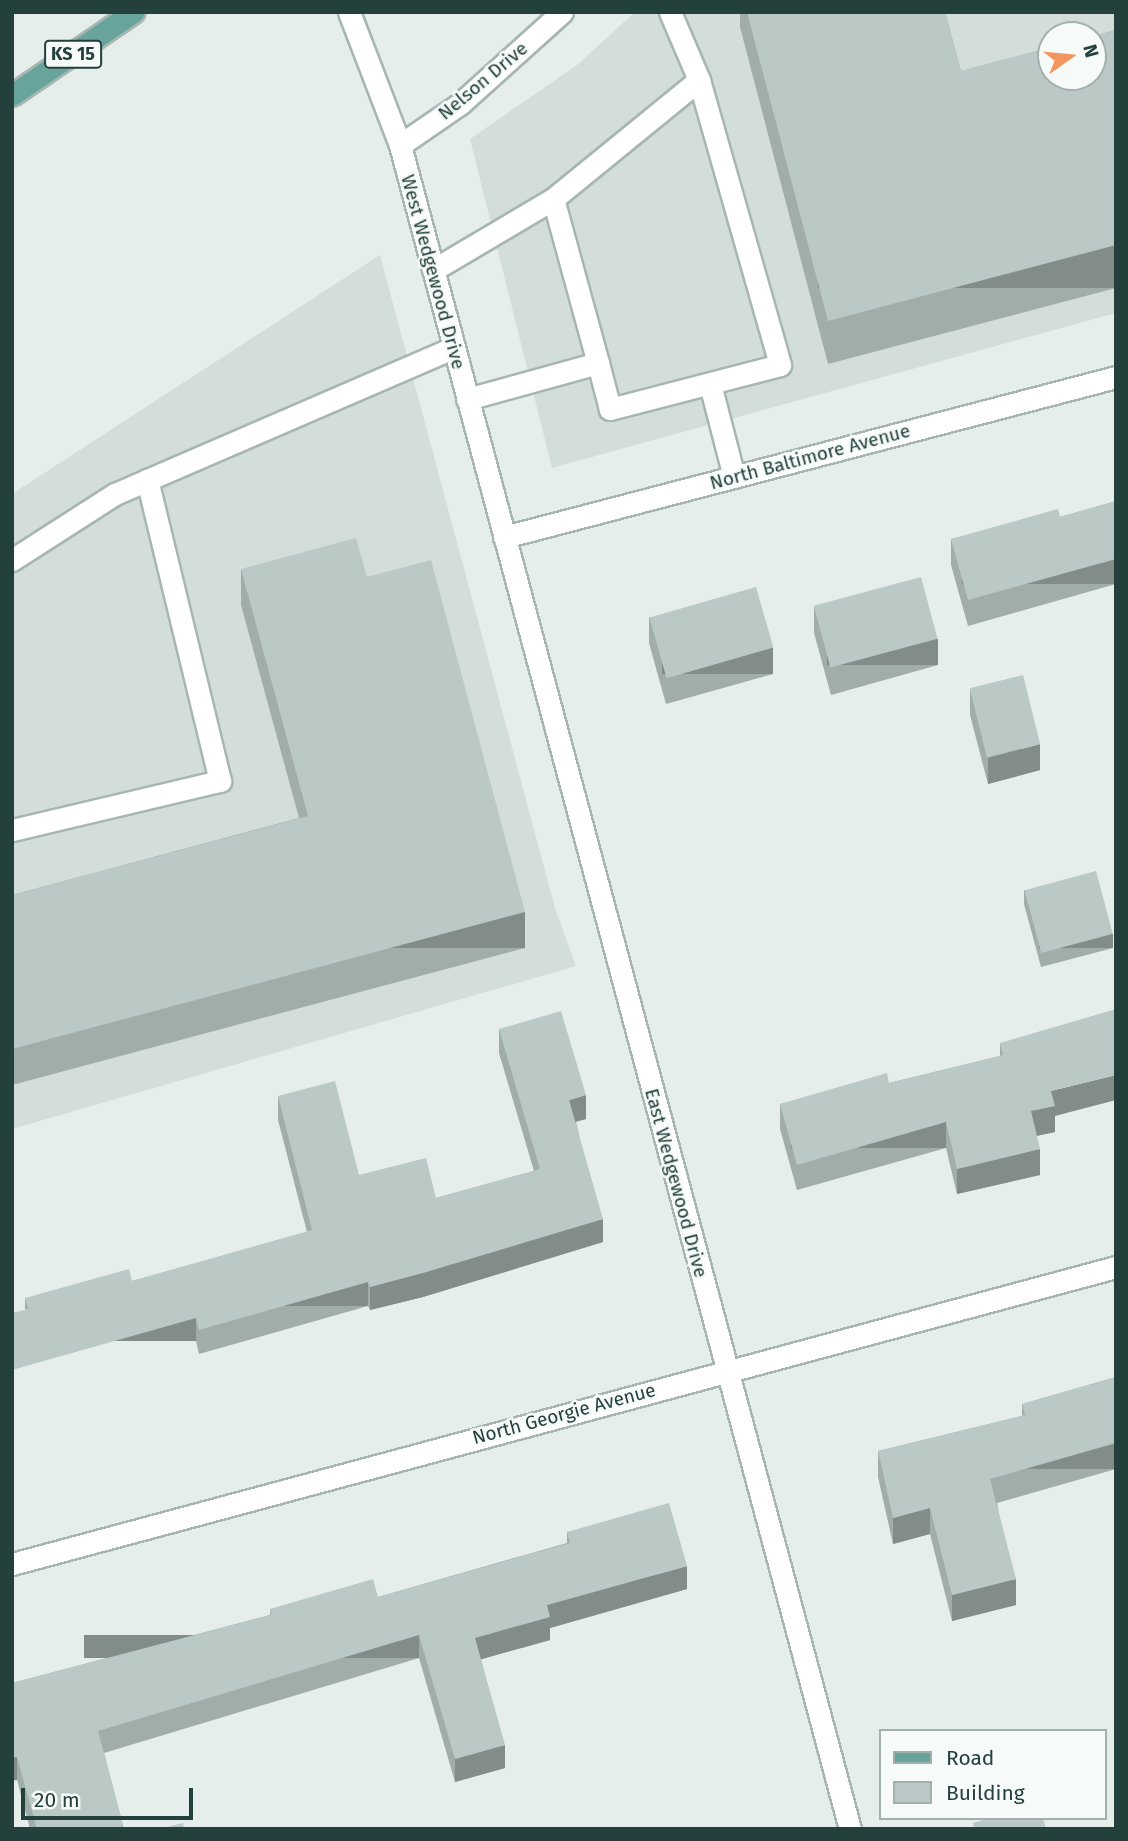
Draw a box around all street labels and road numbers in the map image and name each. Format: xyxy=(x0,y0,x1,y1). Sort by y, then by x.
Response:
street label: Nelson Drive xyxy=(434,37,532,125)
road number: KS 15 xyxy=(43,40,103,68)
street label: West Wedgewood Drive xyxy=(396,172,470,372)
street label: North Baltimore Avenue xyxy=(707,419,913,495)
street label: East Wedgewood Drive xyxy=(640,1086,712,1280)
street label: North Georgie Avenue xyxy=(470,1379,658,1449)

